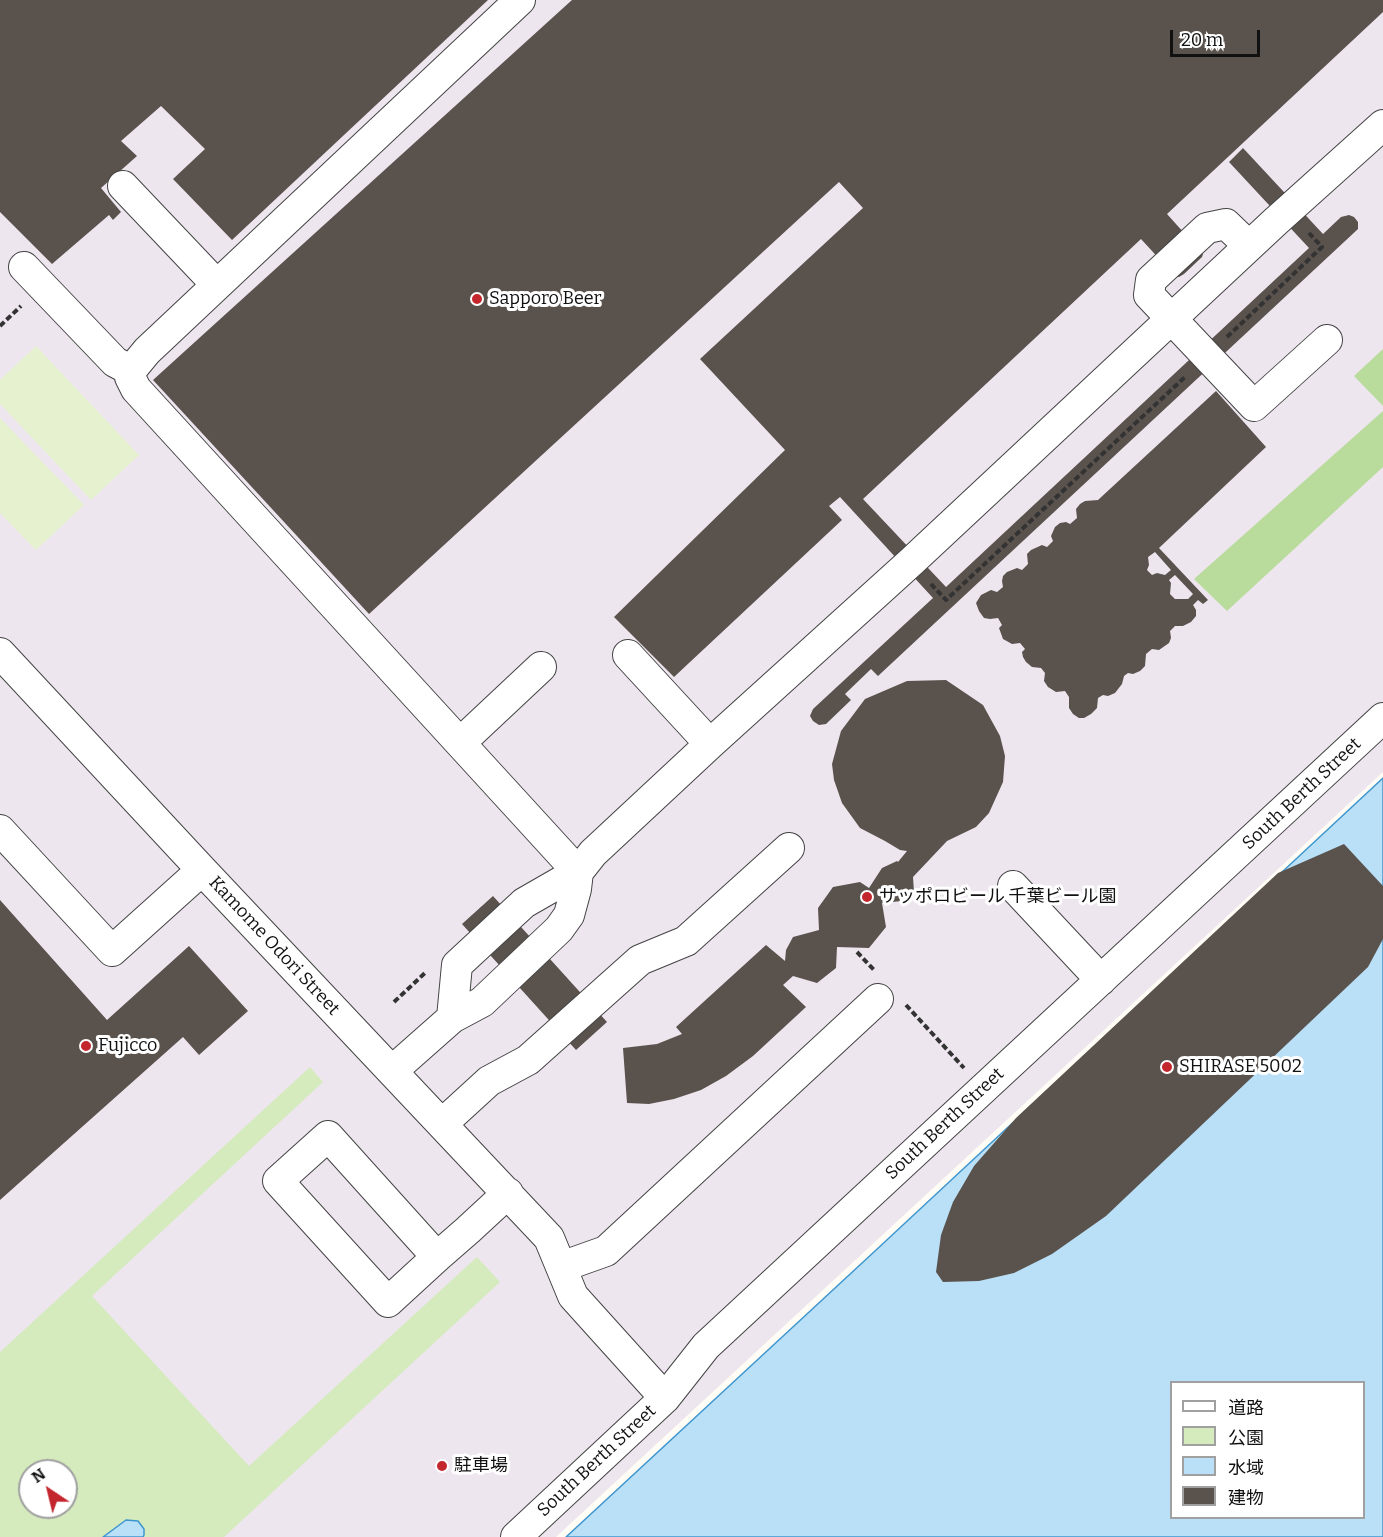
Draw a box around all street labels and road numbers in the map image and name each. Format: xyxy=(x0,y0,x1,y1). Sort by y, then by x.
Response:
street label: South Berth Street xyxy=(1238,733,1366,855)
street label: Kamome Odori Street xyxy=(204,872,344,1020)
street label: South Berth Street xyxy=(881,1063,1009,1185)
street label: South Berth Street xyxy=(533,1400,661,1522)

